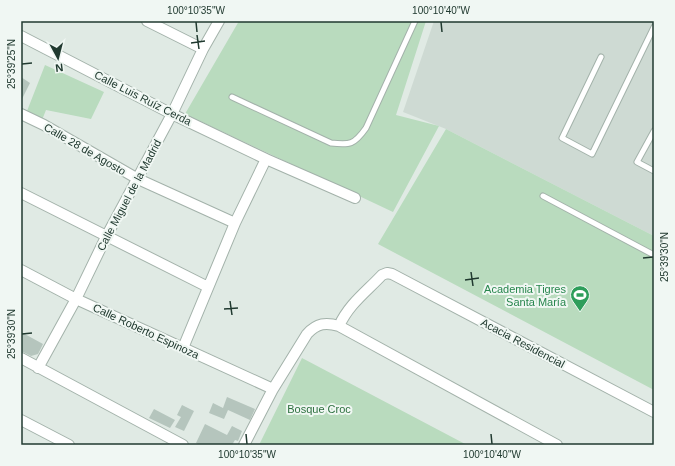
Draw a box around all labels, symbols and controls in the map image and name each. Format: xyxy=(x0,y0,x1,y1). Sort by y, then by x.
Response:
text: 100°10'35"W xyxy=(167,5,225,16)
text: 100°10'40"W xyxy=(412,5,470,16)
north arrow xyxy=(38,38,78,78)
text: 25°39'25"N xyxy=(6,39,17,89)
text: N xyxy=(54,61,64,74)
street label: Calle Luis Ruíz Cerda xyxy=(93,68,194,128)
street label: Calle 28 de Agosto xyxy=(42,121,128,177)
street label: Calle Miguel de la Madrid xyxy=(95,137,163,253)
text: 25°39'30"N xyxy=(659,232,670,282)
place label: Academia Tigres Santa María xyxy=(484,283,567,308)
sports icon: Academia Tigres Santa María xyxy=(569,284,591,312)
street label: Calle Roberto Espinoza xyxy=(91,301,202,361)
text: 25°39'30"N xyxy=(6,309,17,359)
street label: Acacia Residencial xyxy=(479,316,567,370)
park label: Bosque Croc xyxy=(287,403,351,415)
text: 100°10'35"W xyxy=(218,449,276,460)
text: 100°10'40"W xyxy=(463,449,521,460)

